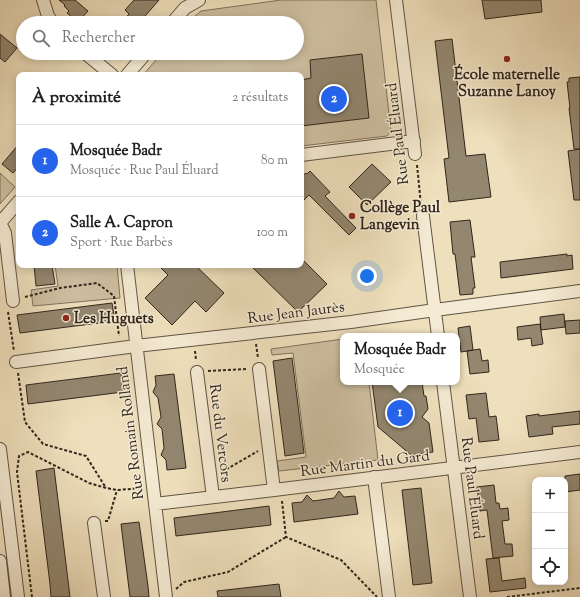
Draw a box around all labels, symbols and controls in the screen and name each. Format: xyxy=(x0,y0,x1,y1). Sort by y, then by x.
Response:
search box xyxy=(16,16,304,60)
icon: search xyxy=(30,27,52,49)
text: Rechercher xyxy=(62,28,135,49)
marker: École maternelle Suzanne Lanoy xyxy=(502,54,512,64)
place label: École maternelle Suzanne Lanoy xyxy=(454,63,560,103)
street label: Rue Paul Éluard xyxy=(381,81,415,186)
pin: 2 xyxy=(321,84,347,114)
text: À proximité xyxy=(32,86,121,110)
text: 2 résultats xyxy=(232,89,288,107)
text: Mosquée Badr xyxy=(70,141,162,162)
text: 1 xyxy=(43,152,47,170)
text: 80 m xyxy=(261,152,288,170)
text: Mosquée · Rue Paul Éluard xyxy=(70,162,219,180)
place label: Collège Paul Langevin xyxy=(360,198,441,236)
marker: Collège Paul Langevin xyxy=(347,211,357,221)
text: Salle A. Capron xyxy=(70,213,173,234)
text: 2 xyxy=(42,224,48,242)
text: 100 m xyxy=(256,224,288,242)
text: Sport · Rue Barbès xyxy=(70,234,173,252)
your location xyxy=(357,266,377,286)
street label: Rue Jean Jaurès xyxy=(246,297,346,330)
place label: Les Huguets xyxy=(74,309,154,330)
marker: Les Huguets xyxy=(61,313,71,323)
popup xyxy=(340,333,460,385)
text: Mosquée Badr xyxy=(354,340,446,361)
text: Mosquée xyxy=(354,361,405,379)
street label: Rue Romain Rolland xyxy=(113,364,150,501)
street label: Rue du Vercors xyxy=(203,383,236,484)
pin: 1 xyxy=(387,398,413,428)
street label: Rue Paul Éluard xyxy=(455,436,489,541)
street label: Rue Martin du Gard xyxy=(299,446,431,483)
map controls xyxy=(532,477,568,585)
button: + xyxy=(532,477,568,513)
button: − xyxy=(532,513,568,549)
button: locate xyxy=(532,549,568,585)

